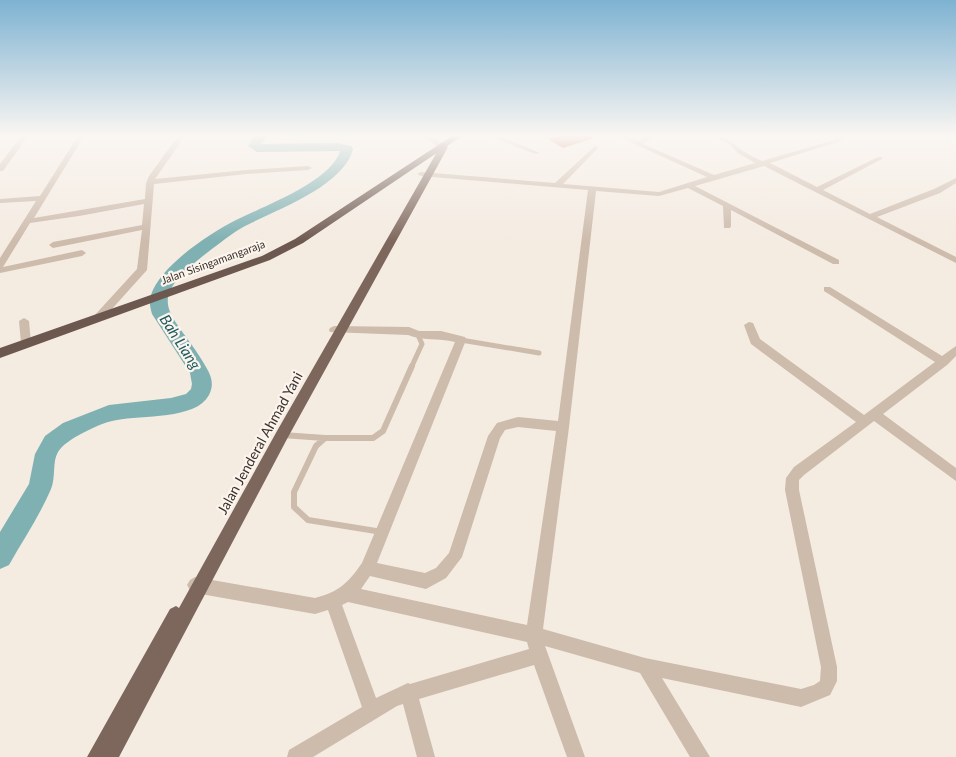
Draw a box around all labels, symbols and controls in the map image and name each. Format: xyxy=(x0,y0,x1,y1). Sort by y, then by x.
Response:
street label: Jalan Sisingamangaraja xyxy=(159,237,267,286)
water label: Bah Liang xyxy=(157,311,206,373)
street label: Jalan Jenderal Ahmad Yani xyxy=(213,369,306,517)

